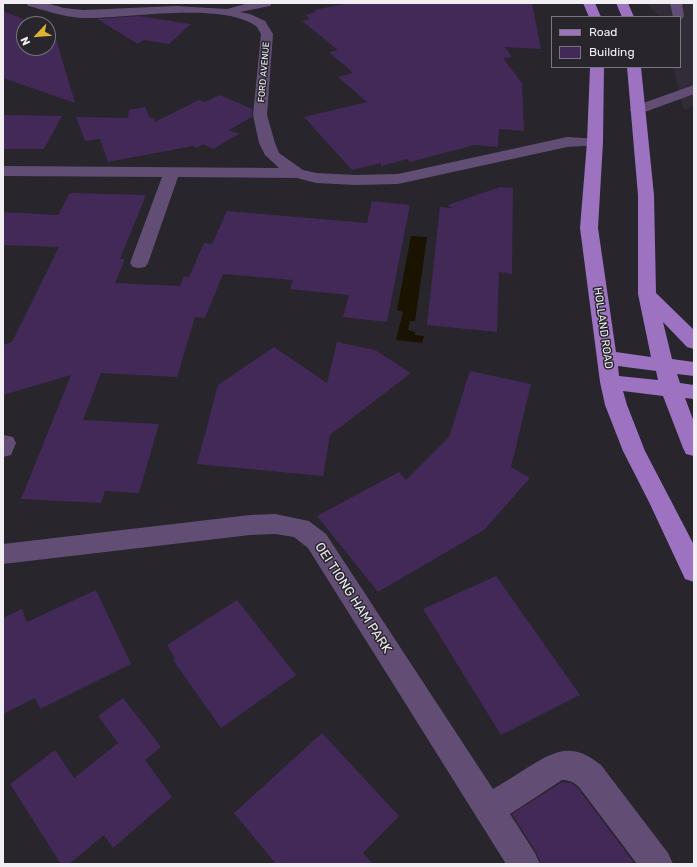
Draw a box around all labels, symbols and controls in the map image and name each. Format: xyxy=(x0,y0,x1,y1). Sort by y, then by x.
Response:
north arrow xyxy=(16,16,56,56)
legend xyxy=(551,16,681,68)
text: Road xyxy=(589,25,617,39)
text: N xyxy=(18,35,33,47)
street label: FORD AVENUE xyxy=(256,41,272,103)
text: Building xyxy=(589,45,635,59)
street label: HOLLAND ROAD xyxy=(591,286,615,370)
street label: OEI TIONG HAM PARK xyxy=(311,540,395,656)

